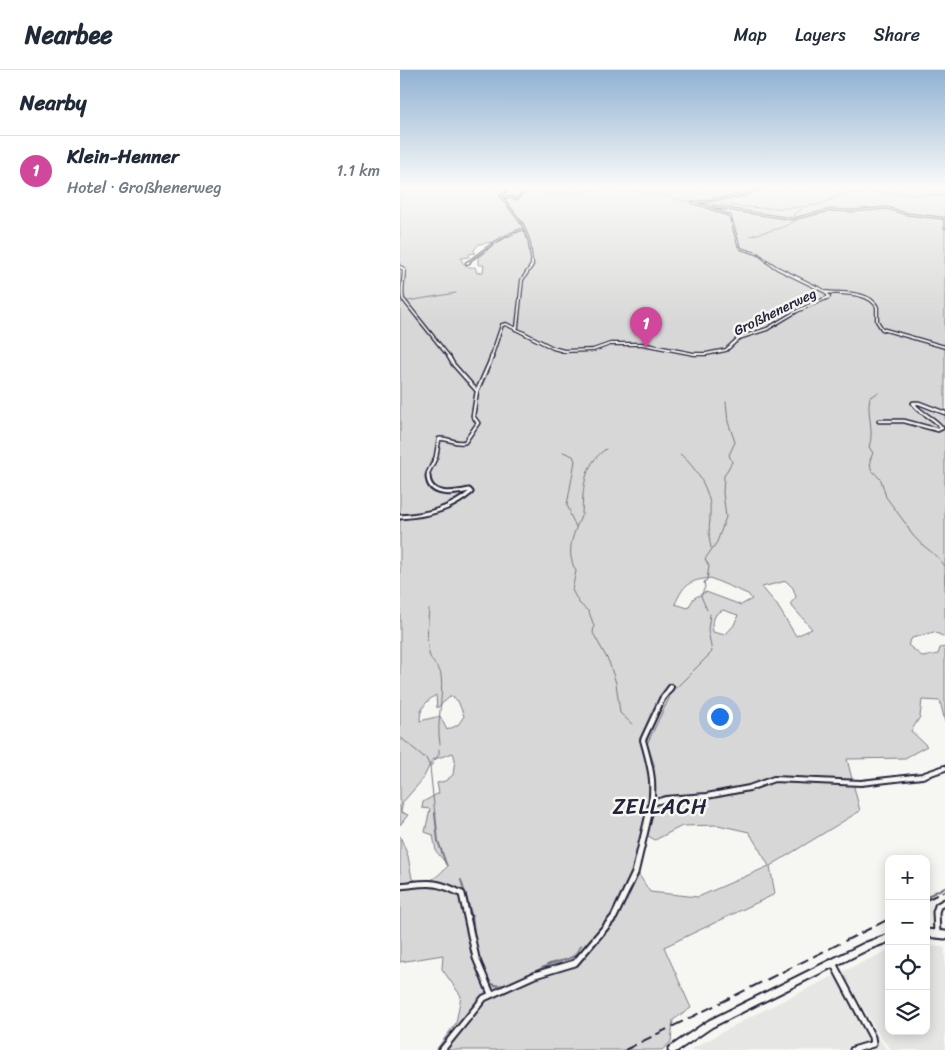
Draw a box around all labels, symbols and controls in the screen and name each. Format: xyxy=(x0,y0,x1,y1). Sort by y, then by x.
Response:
text: Nearbee xyxy=(25,14,113,56)
text: Map xyxy=(734,19,767,51)
text: Layers xyxy=(795,19,846,51)
text: Share xyxy=(874,19,920,51)
text: Nearby xyxy=(20,84,86,122)
text: Klein-Henner xyxy=(67,140,179,173)
text: 1 xyxy=(33,156,39,185)
text: 1.1 km xyxy=(336,156,380,185)
text: Hotel · Großhenerweg xyxy=(67,173,221,202)
street label: Großhenerweg xyxy=(729,281,821,343)
pin: 1 xyxy=(630,307,662,348)
your location xyxy=(707,704,733,730)
district label: ZELLACH xyxy=(612,787,708,826)
map controls xyxy=(885,855,930,1035)
button: + xyxy=(885,855,930,900)
button: − xyxy=(885,900,930,945)
button: locate xyxy=(885,945,930,990)
button: layers xyxy=(885,990,930,1035)

